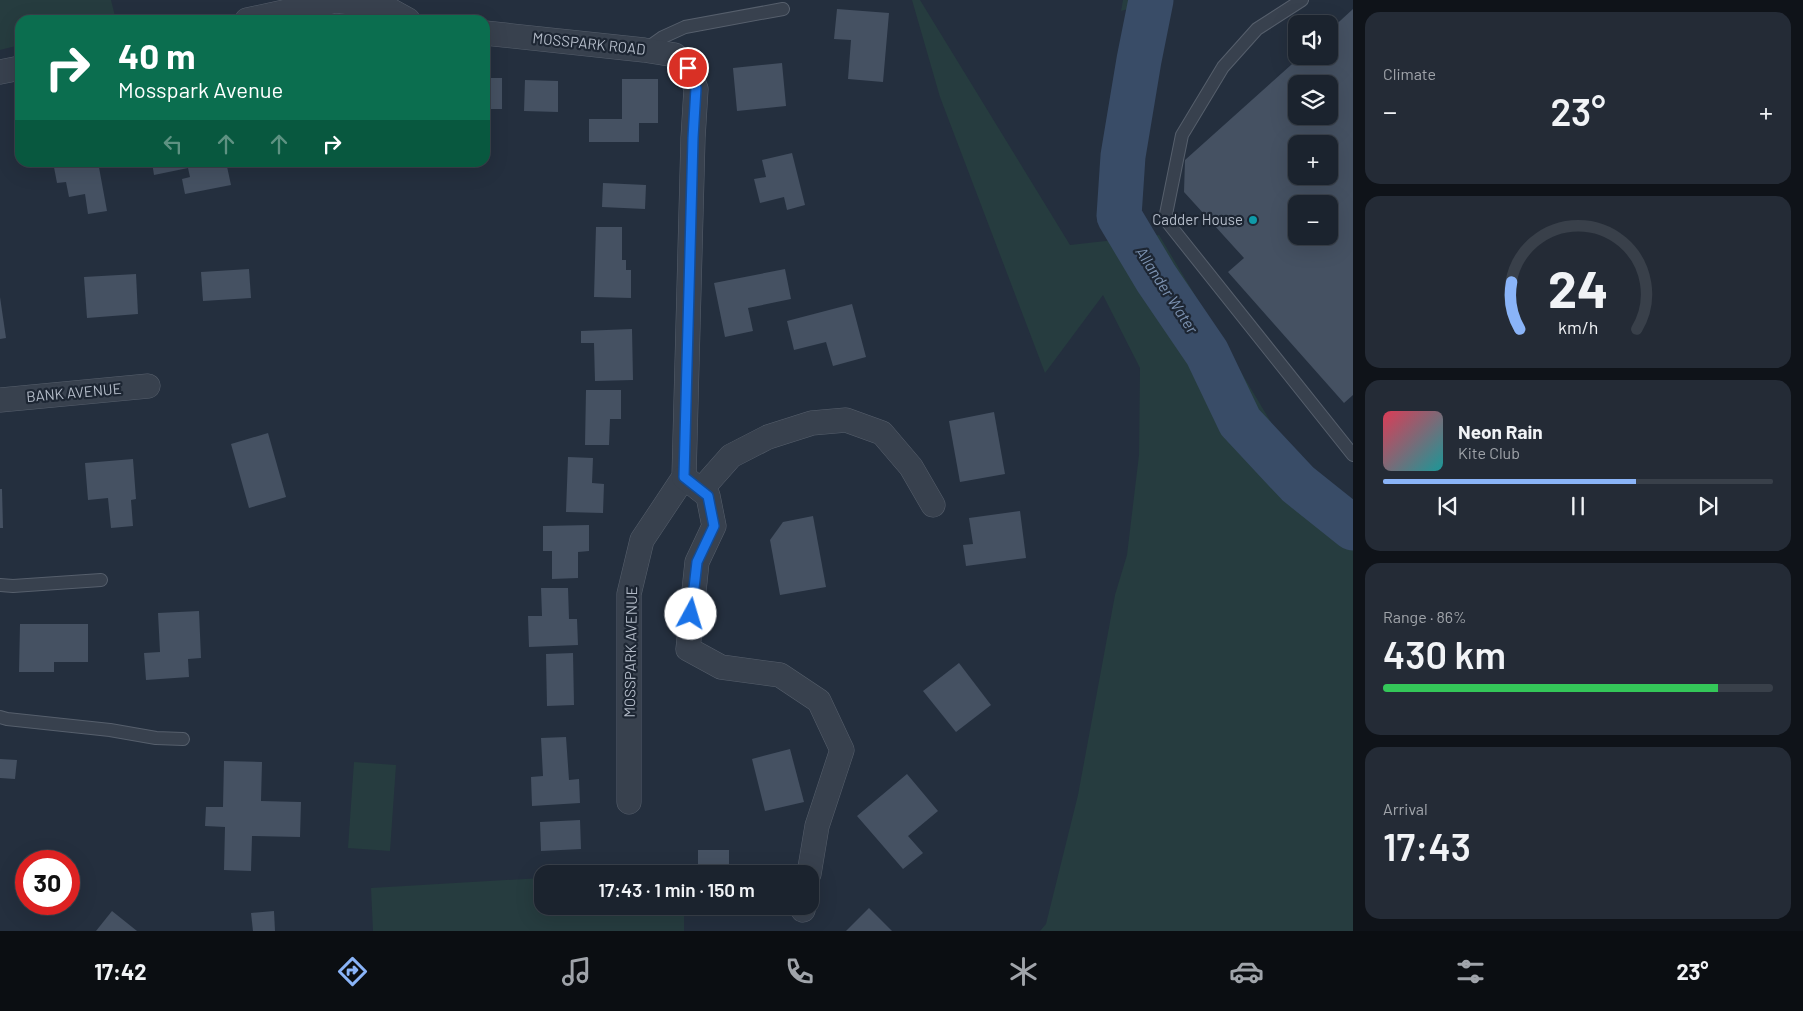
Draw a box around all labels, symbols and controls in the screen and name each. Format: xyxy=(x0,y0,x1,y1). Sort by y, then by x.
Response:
map controls xyxy=(1288,15,1338,245)
button: sound xyxy=(1288,15,1338,65)
street label: MOSSPARK ROAD xyxy=(532,28,646,58)
text: 40 m xyxy=(118,34,195,76)
icon: right xyxy=(35,35,100,100)
pin xyxy=(667,47,709,89)
icon: arrive xyxy=(674,54,702,82)
text: Climate xyxy=(1383,64,1436,83)
button: layers xyxy=(1288,75,1338,125)
text: Mosspark Avenue xyxy=(118,76,283,102)
text: 23° xyxy=(1550,88,1606,134)
text: − xyxy=(1383,94,1397,128)
text: + xyxy=(1759,94,1773,128)
icon: left xyxy=(159,130,187,158)
icon: ahead xyxy=(212,130,240,158)
icon: ahead xyxy=(265,130,293,158)
icon: right xyxy=(318,130,346,158)
button: + xyxy=(1288,135,1338,185)
button: − xyxy=(1288,195,1338,245)
place label: Cadder House xyxy=(1152,210,1243,228)
marker: Cadder House xyxy=(1247,214,1259,226)
water label: Allander Water xyxy=(1132,243,1203,338)
text: 24 xyxy=(1548,256,1608,318)
text: km/h xyxy=(1558,316,1598,338)
street label: BANK AVENUE xyxy=(26,379,122,405)
text: Neon Rain xyxy=(1458,420,1543,443)
text: Kite Club xyxy=(1458,443,1520,462)
icon: previous xyxy=(1434,492,1462,520)
icon: pause xyxy=(1564,492,1592,520)
icon: next xyxy=(1694,492,1722,520)
street label: MOSSPARK AVENUE xyxy=(620,586,640,718)
position arrow xyxy=(664,587,716,639)
text: Range · 86% xyxy=(1383,607,1467,626)
text: 430 km xyxy=(1383,631,1506,677)
text: Arrival xyxy=(1383,799,1428,818)
text: 17:43 xyxy=(1383,823,1471,869)
speed limit sign: 30 xyxy=(15,850,80,915)
text: 17:43 · 1 min · 150 m xyxy=(598,878,755,901)
icon: directions xyxy=(335,954,370,989)
icon: music xyxy=(559,954,594,989)
icon: phone xyxy=(782,954,817,989)
icon: climate xyxy=(1006,954,1041,989)
icon: car xyxy=(1229,954,1264,989)
icon: filters xyxy=(1453,954,1488,989)
text: 17:42 xyxy=(94,958,147,984)
text: 23° xyxy=(1676,958,1709,984)

